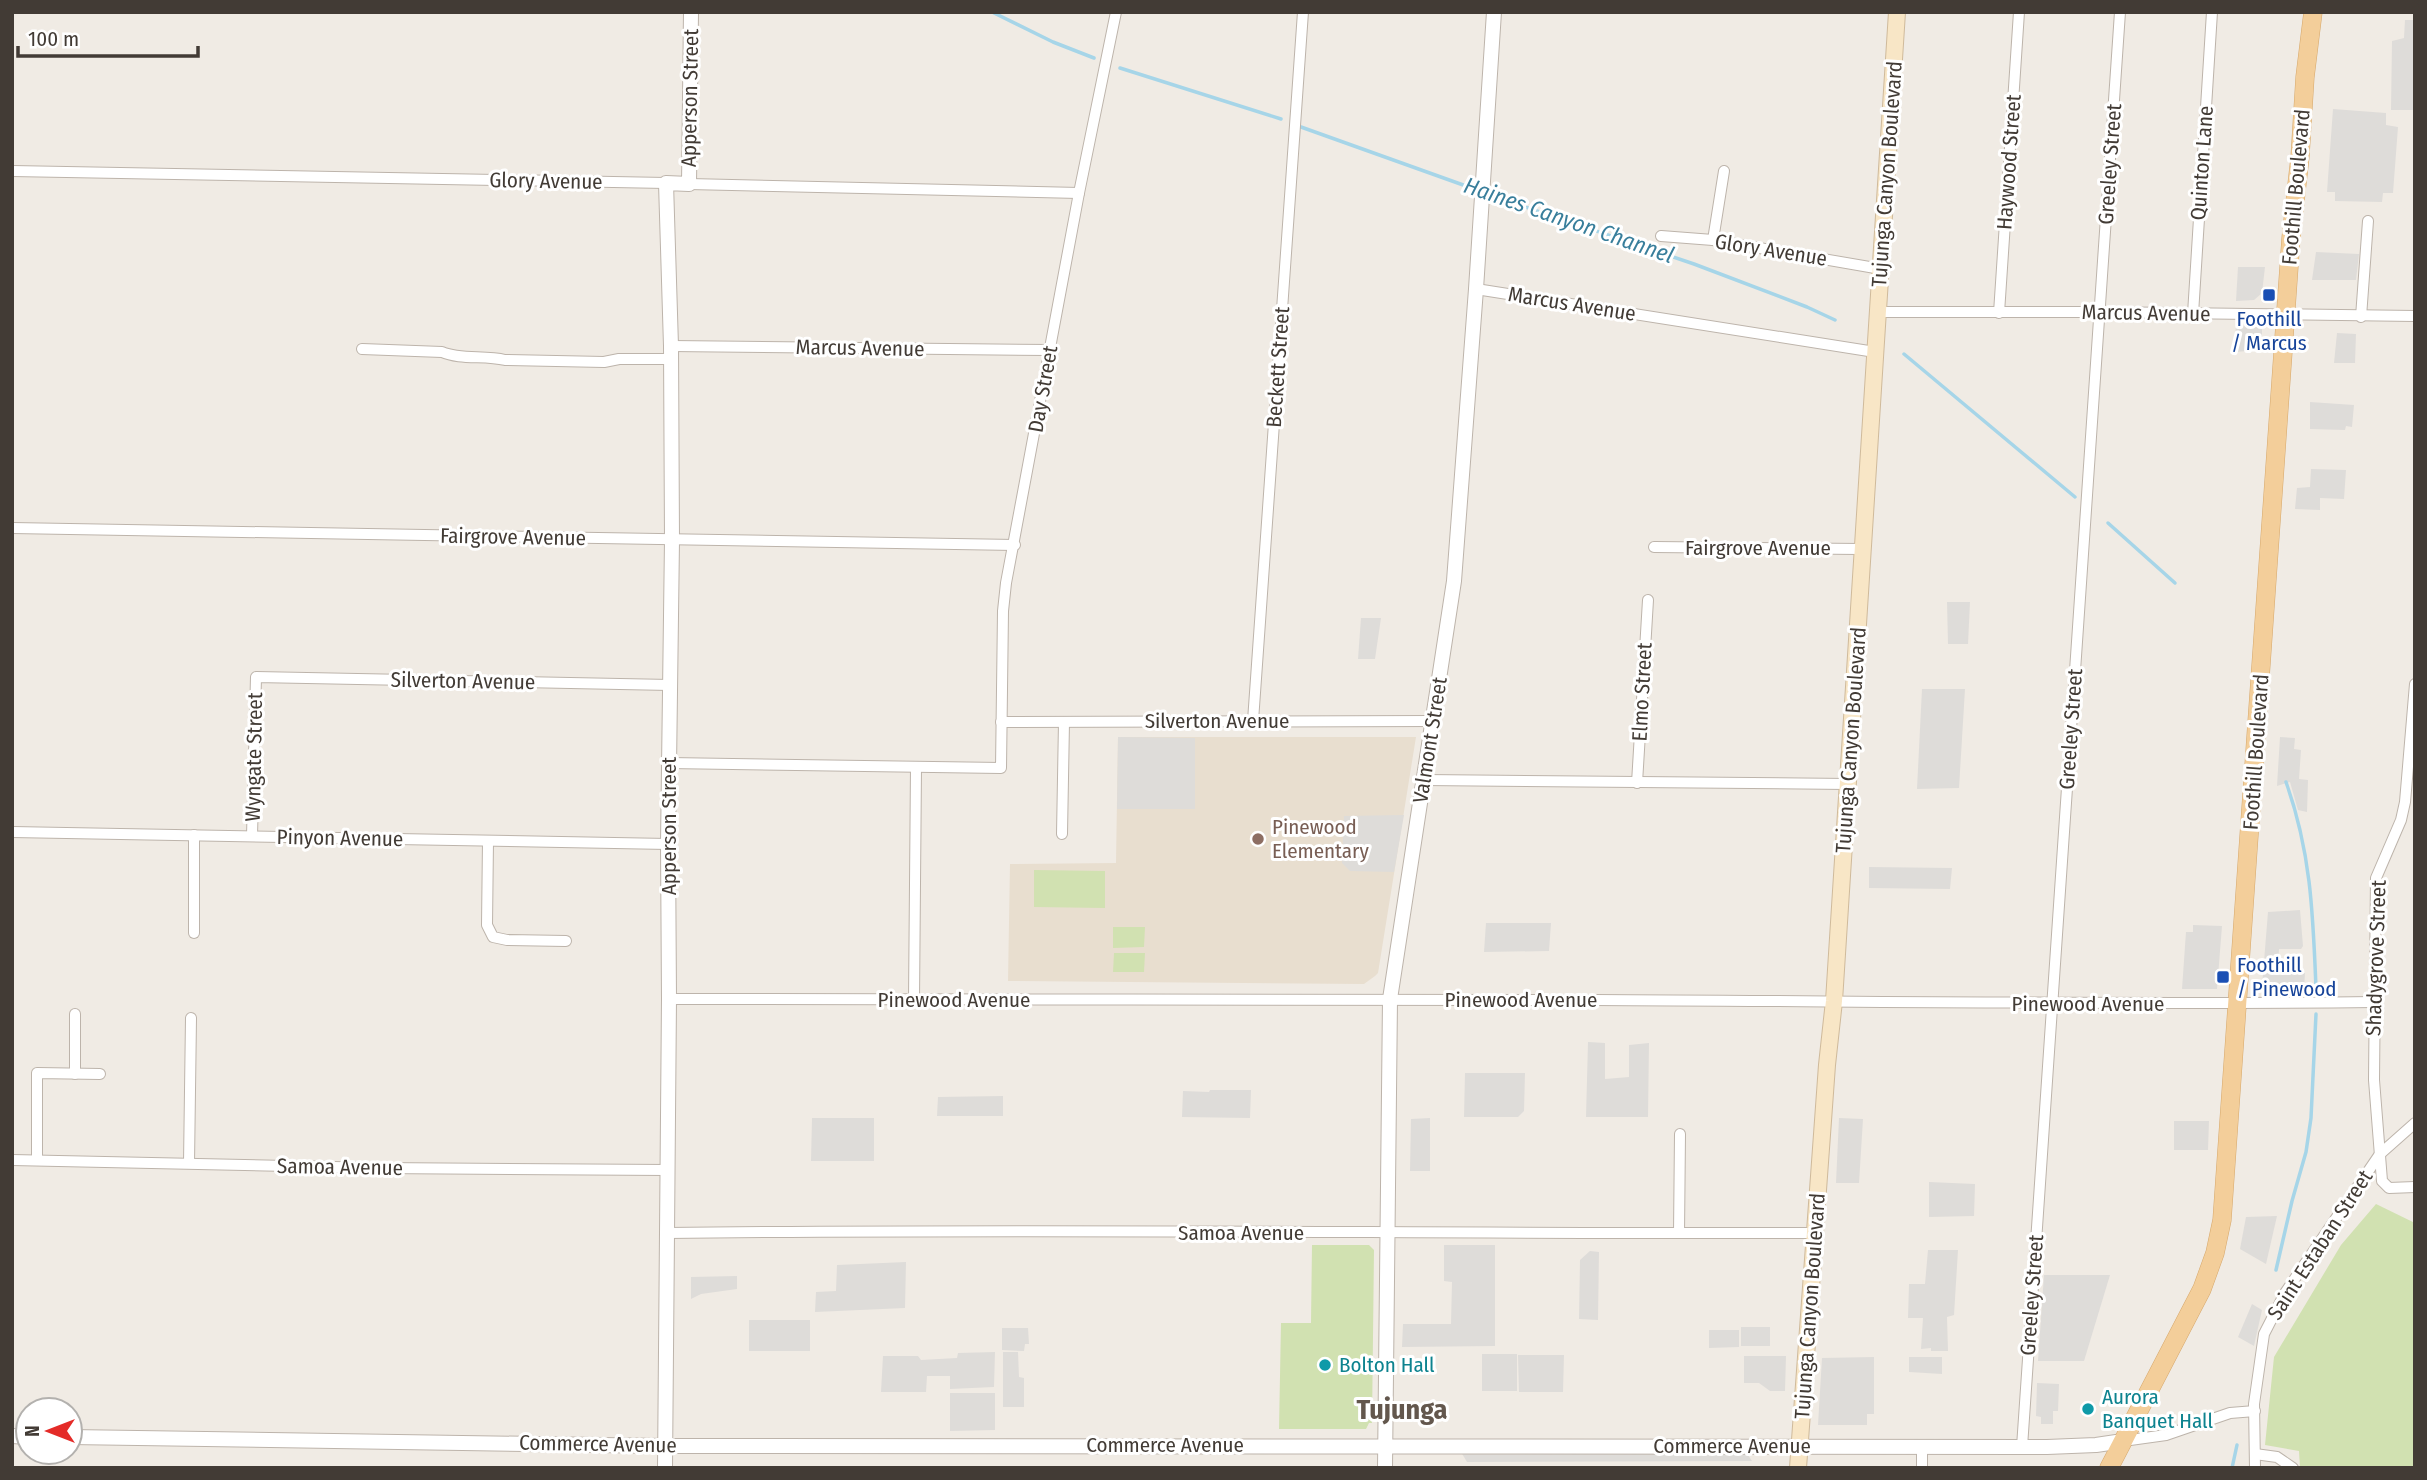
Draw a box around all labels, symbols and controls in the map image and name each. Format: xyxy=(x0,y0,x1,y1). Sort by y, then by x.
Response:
scale bar xyxy=(18,14,198,58)
text: 100 m xyxy=(28,26,79,52)
street label: Apperson Street xyxy=(676,28,704,167)
street label: Tujunga Canyon Boulevard xyxy=(1866,60,1908,288)
street label: Haywood Street xyxy=(1991,93,2027,231)
street label: Greeley Street xyxy=(2093,103,2127,225)
street label: Quinton Lane xyxy=(2185,105,2219,221)
street label: Foothill Boulevard xyxy=(2276,108,2316,266)
street label: Glory Avenue xyxy=(489,167,603,195)
water label: Haines Canyon Channel xyxy=(1460,171,1678,269)
street label: Glory Avenue xyxy=(1713,228,1829,272)
street label: Marcus Avenue xyxy=(1506,281,1638,327)
marker: Foothill / Marcus xyxy=(2261,287,2277,303)
street label: Marcus Avenue xyxy=(2081,299,2211,327)
street label: Beckett Street xyxy=(1261,306,1295,428)
place label: Foothill / Marcus xyxy=(2231,306,2307,356)
street label: Marcus Avenue xyxy=(795,334,925,362)
street label: Day Street xyxy=(1023,343,1063,435)
street label: Fairgrove Avenue xyxy=(440,523,586,551)
street label: Fairgrove Avenue xyxy=(1685,535,1831,561)
street label: Tujunga Canyon Boulevard xyxy=(1830,626,1872,854)
street label: Elmo Street xyxy=(1626,642,1658,742)
street label: Silverton Avenue xyxy=(390,667,536,695)
street label: Greeley Street xyxy=(2054,668,2088,790)
street label: Foothill Boulevard xyxy=(2238,673,2274,831)
street label: Valmont Street xyxy=(1407,675,1453,805)
street label: Wyngate Street xyxy=(240,692,268,822)
street label: Silverton Avenue xyxy=(1145,708,1289,734)
street label: Apperson Street xyxy=(656,757,682,895)
place label: Pinewood Elementary xyxy=(1272,814,1369,864)
street label: Pinyon Avenue xyxy=(276,824,404,852)
marker: Pinewood Elementary xyxy=(1250,831,1266,847)
street label: Shadygrove Street xyxy=(2360,879,2392,1036)
place label: Foothill / Pinewood xyxy=(2237,952,2337,1002)
marker: Foothill / Pinewood xyxy=(2215,969,2231,985)
street label: Pinewood Avenue xyxy=(878,987,1030,1013)
street label: Pinewood Avenue xyxy=(1445,987,1597,1013)
street label: Pinewood Avenue xyxy=(2012,991,2164,1017)
street label: Samoa Avenue xyxy=(277,1153,403,1181)
street label: Saint Estaban Street xyxy=(2262,1165,2378,1325)
street label: Tujunga Canyon Boulevard xyxy=(1789,1192,1831,1420)
street label: Samoa Avenue xyxy=(1178,1220,1304,1246)
street label: Greeley Street xyxy=(2015,1234,2049,1356)
place label: Bolton Hall xyxy=(1339,1352,1435,1378)
marker: Bolton Hall xyxy=(1317,1357,1333,1373)
place label: Aurora Banquet Hall xyxy=(2102,1384,2214,1434)
district label: Tujunga xyxy=(1357,1393,1447,1426)
north arrow xyxy=(14,1396,84,1466)
marker: Aurora Banquet Hall xyxy=(2080,1401,2096,1417)
text: N xyxy=(21,1425,44,1437)
street label: Commerce Avenue xyxy=(519,1430,677,1458)
street label: Commerce Avenue xyxy=(1086,1432,1244,1458)
street label: Commerce Avenue xyxy=(1653,1433,1811,1459)

